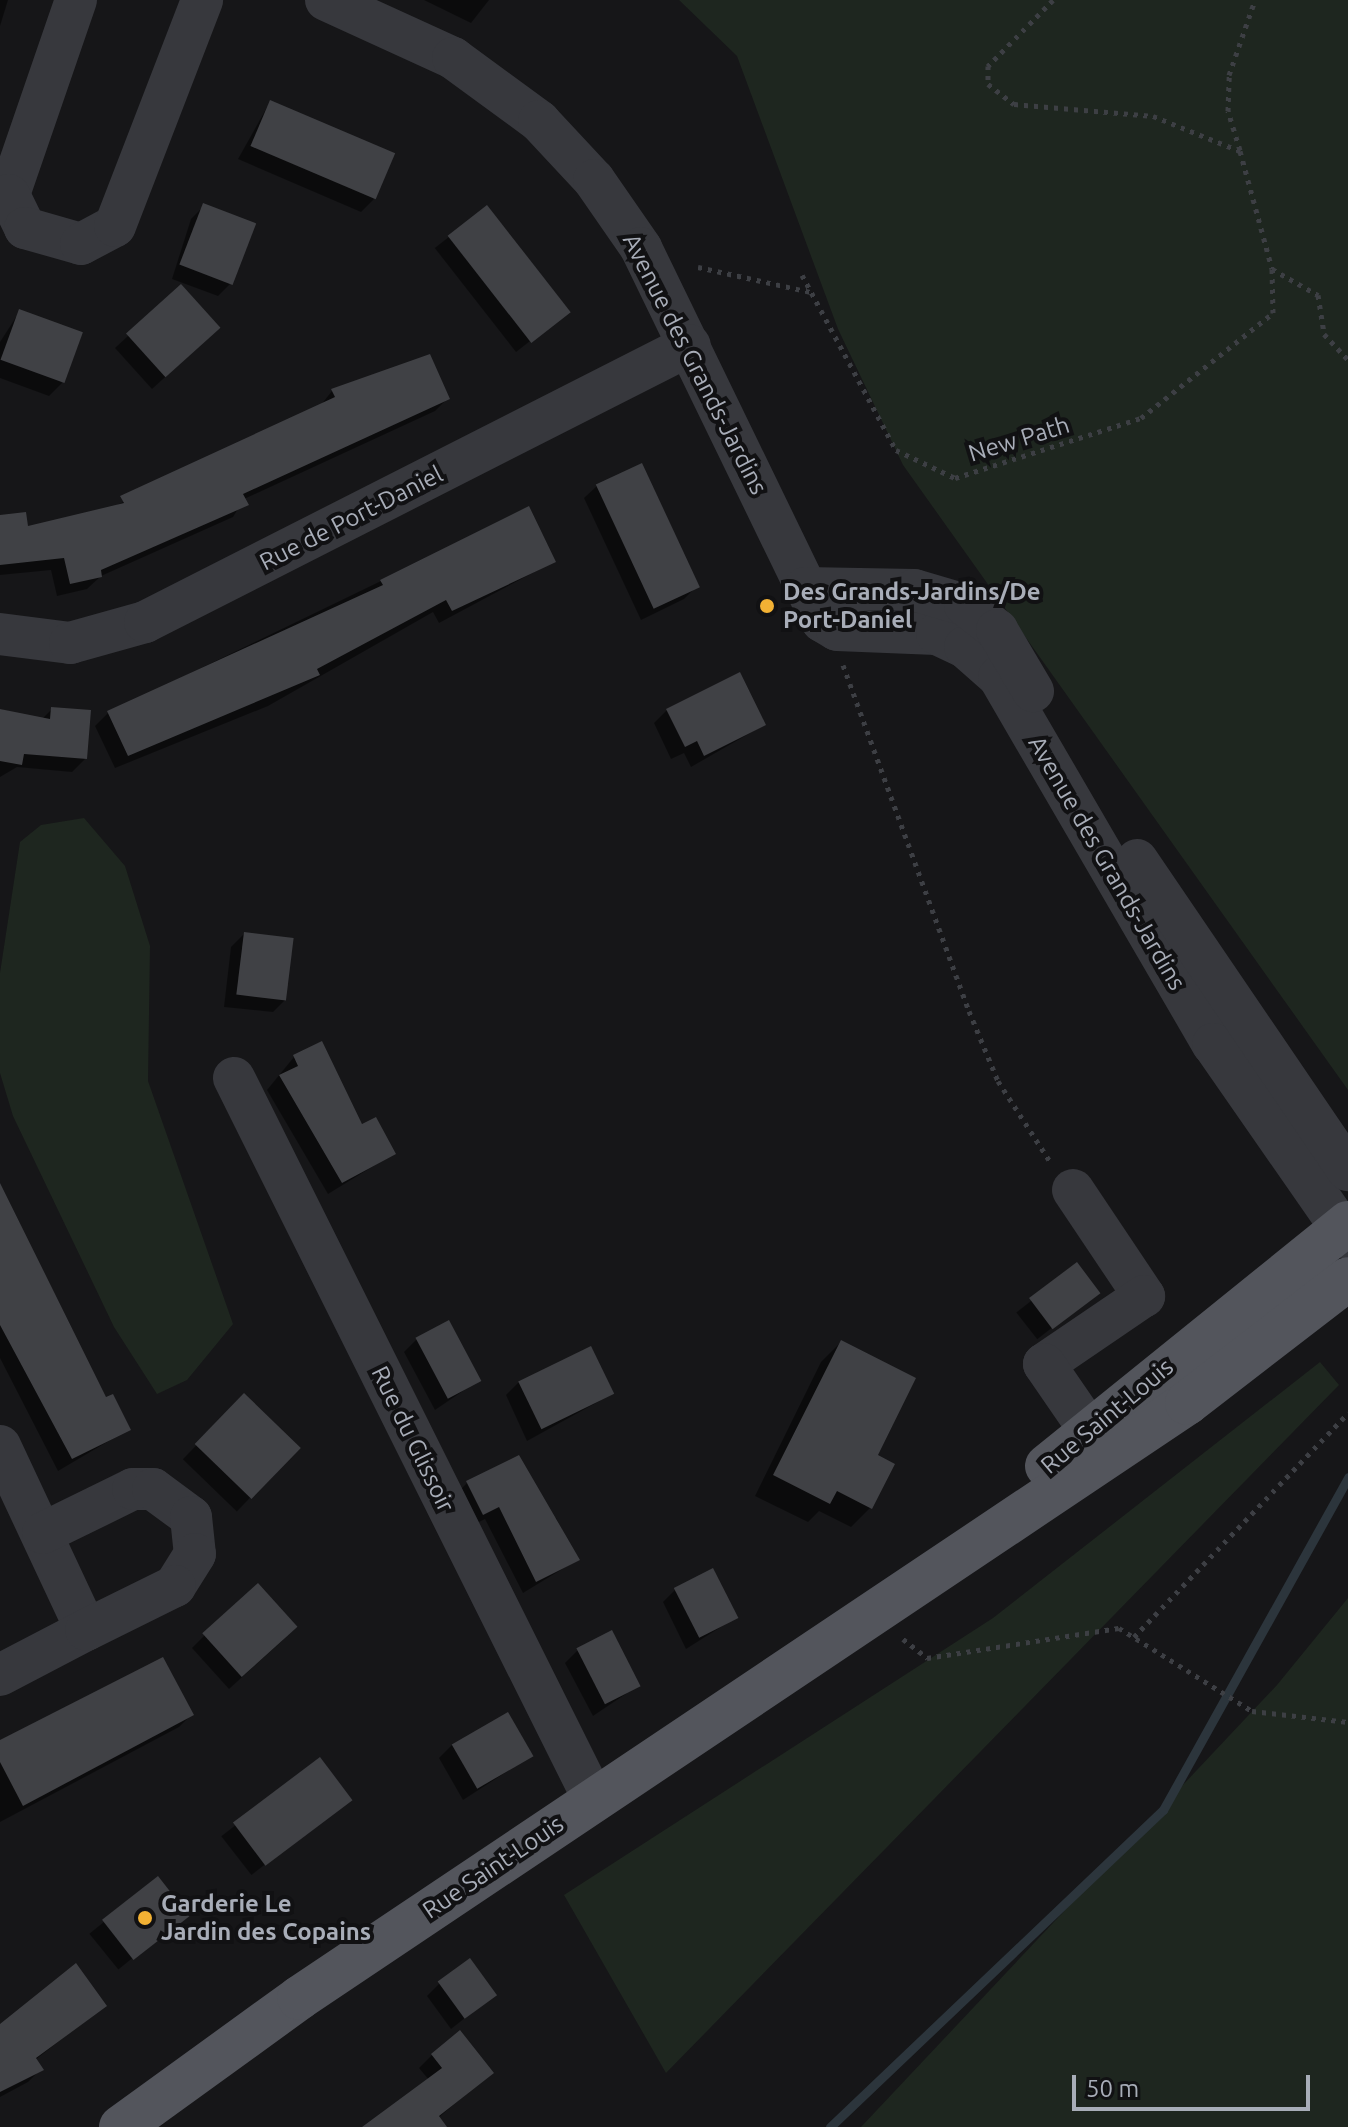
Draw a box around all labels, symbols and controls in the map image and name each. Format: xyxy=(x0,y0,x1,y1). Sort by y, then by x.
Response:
street label: Avenue des Grands-Jardins xyxy=(617,229,773,499)
street label: New Path xyxy=(965,410,1073,468)
street label: Rue de Port-Daniel xyxy=(255,459,447,577)
place label: Des Grands-Jardins/De Port-Daniel xyxy=(783,578,1041,634)
marker: Des Grands-Jardins/De Port-Daniel xyxy=(758,597,776,615)
street label: Avenue des Grands-Jardins xyxy=(1022,731,1192,995)
street label: Rue Saint-Louis xyxy=(1035,1352,1179,1480)
street label: Rue du Glissoir xyxy=(365,1361,461,1517)
street label: Rue Saint-Louis xyxy=(417,1809,569,1925)
place label: Garderie Le Jardin des Copains xyxy=(161,1890,371,1946)
marker: Garderie Le Jardin des Copains xyxy=(136,1909,154,1927)
scale bar xyxy=(1076,2059,1314,2109)
text: 50 m xyxy=(1086,2075,1139,2102)

